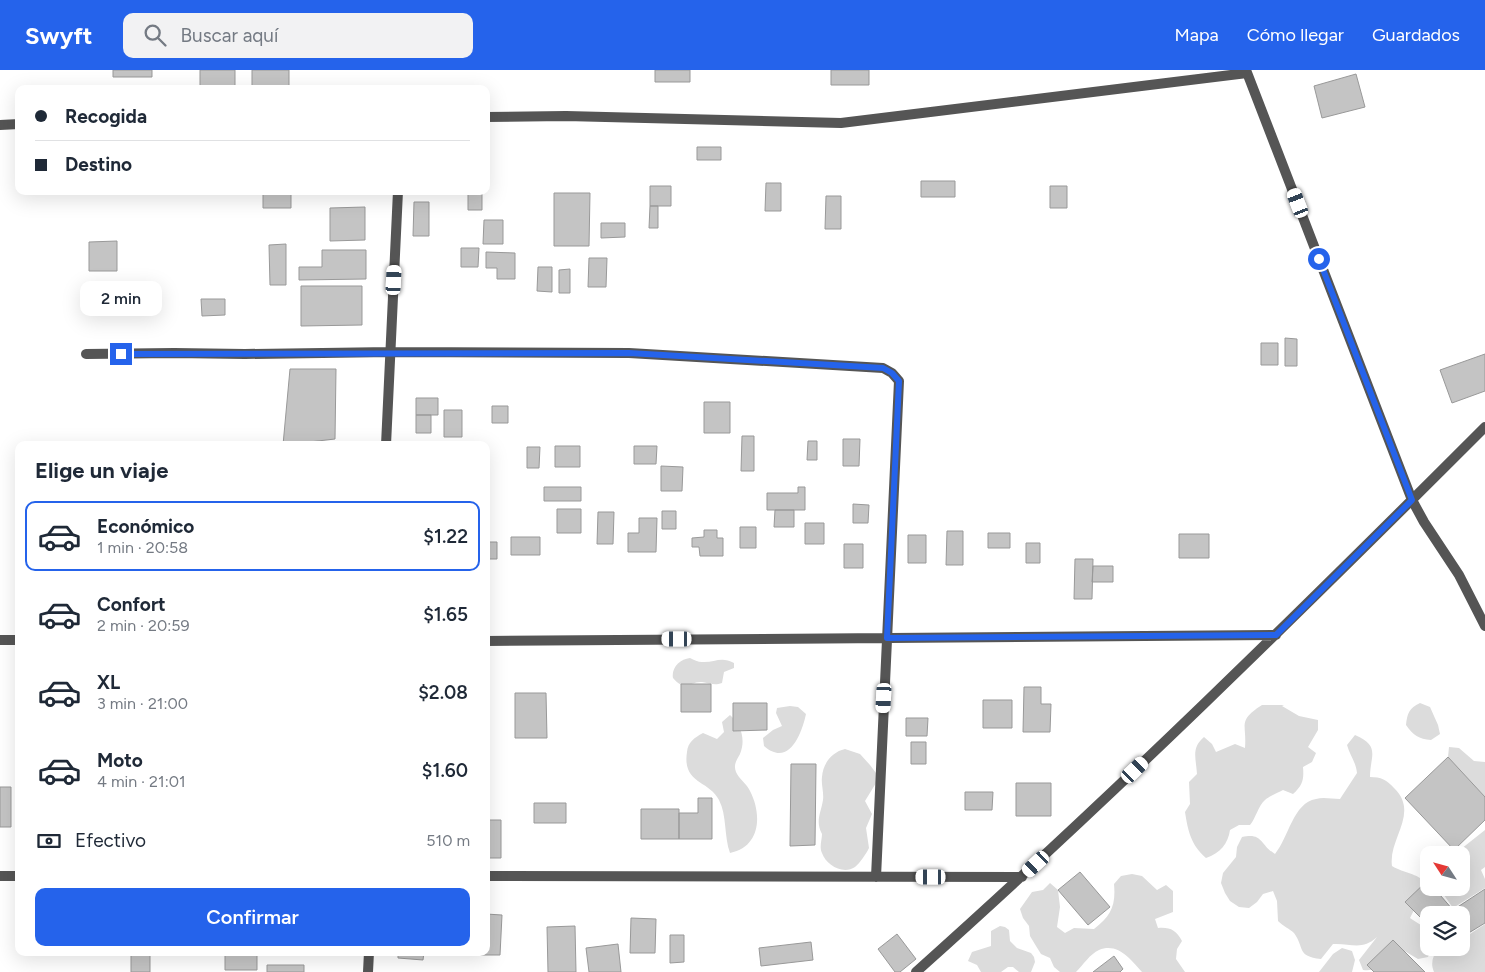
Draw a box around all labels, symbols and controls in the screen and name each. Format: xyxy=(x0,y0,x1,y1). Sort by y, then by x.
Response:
search box xyxy=(123,13,473,58)
text: Swyft xyxy=(25,21,93,50)
icon: search xyxy=(141,21,169,49)
text: Buscar aquí xyxy=(181,24,278,47)
text: Mapa xyxy=(1174,24,1219,46)
text: Cómo llegar xyxy=(1247,24,1344,46)
text: Guardados xyxy=(1372,24,1460,46)
text: Recogida xyxy=(65,105,147,128)
text: Destino xyxy=(65,153,132,176)
car xyxy=(1285,186,1310,220)
route start xyxy=(1308,248,1330,270)
car xyxy=(385,265,402,295)
callout: 2 min xyxy=(80,282,162,316)
text: 2 min xyxy=(101,289,141,308)
route end xyxy=(110,343,132,365)
text: Elige un viaje xyxy=(35,457,168,484)
icon: car xyxy=(37,514,82,559)
text: Económico xyxy=(97,515,194,538)
text: $1.22 xyxy=(423,525,468,548)
text: 1 min · 20:58 xyxy=(97,538,188,557)
icon: car xyxy=(37,592,82,637)
text: Confort xyxy=(97,593,166,616)
text: $1.65 xyxy=(423,603,468,626)
text: 2 min · 20:59 xyxy=(97,616,190,635)
car xyxy=(662,632,692,647)
icon: car xyxy=(37,670,82,715)
text: XL xyxy=(97,671,120,694)
text: $2.08 xyxy=(418,681,468,704)
car xyxy=(875,683,892,713)
text: 3 min · 21:00 xyxy=(97,694,188,713)
icon: car xyxy=(37,748,82,793)
text: Moto xyxy=(97,749,143,772)
car xyxy=(1119,754,1151,786)
text: $1.60 xyxy=(422,759,468,782)
text: 4 min · 21:01 xyxy=(97,772,186,791)
icon: cash xyxy=(35,827,63,855)
text: Efectivo xyxy=(75,829,146,852)
text: 510 m xyxy=(426,831,470,850)
north arrow xyxy=(1420,846,1470,896)
map controls xyxy=(1420,846,1470,956)
car xyxy=(1019,848,1052,880)
car xyxy=(916,870,946,885)
button: Confirmar xyxy=(35,888,470,946)
button: layers xyxy=(1420,906,1470,956)

